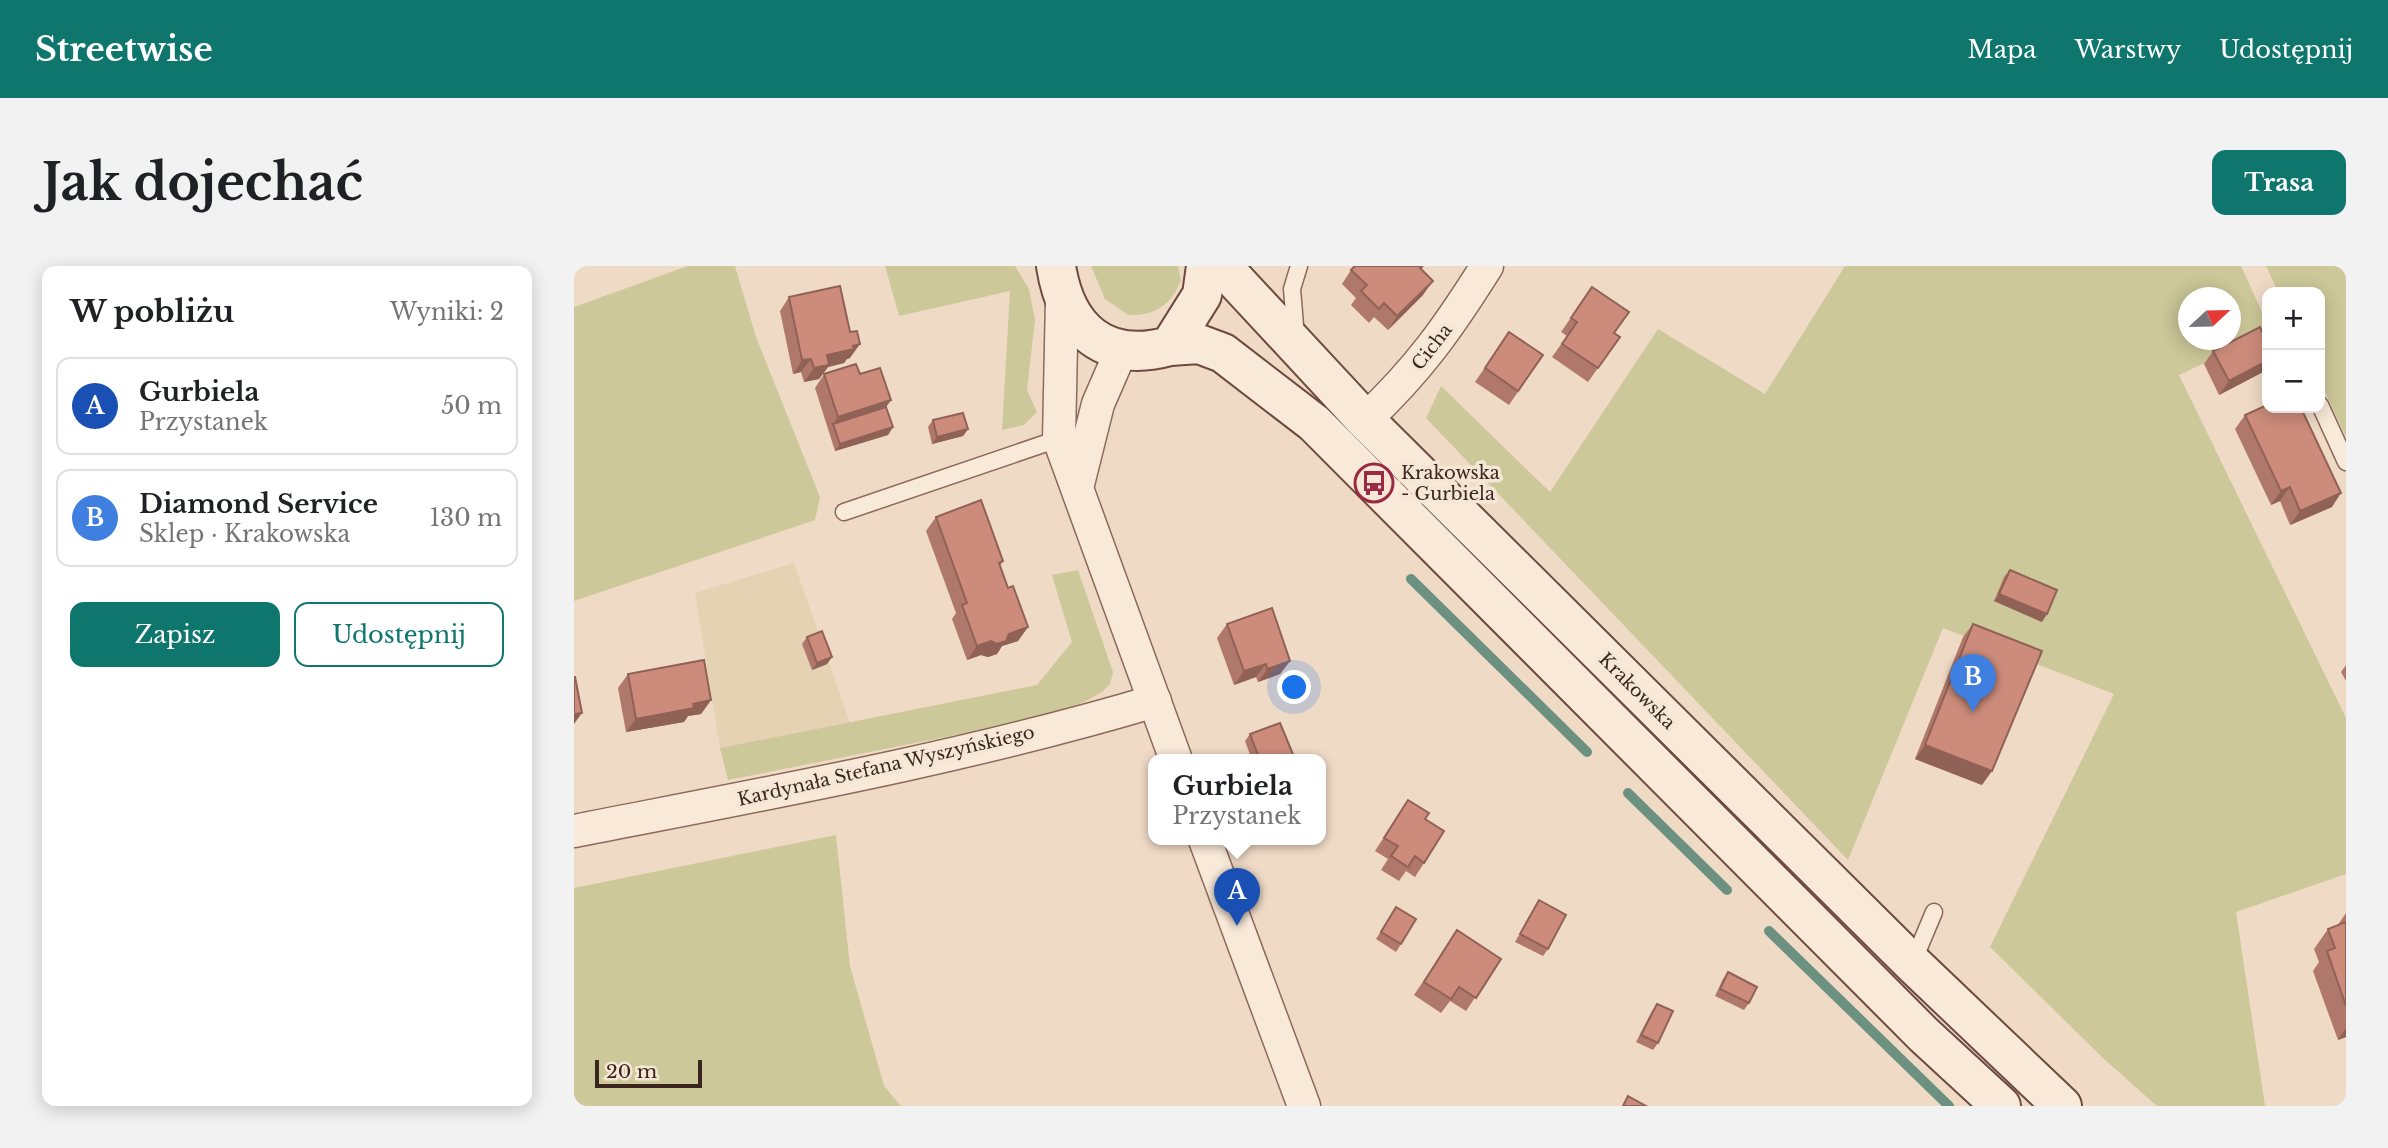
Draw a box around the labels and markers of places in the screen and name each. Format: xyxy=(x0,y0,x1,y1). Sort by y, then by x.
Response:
bus stop icon: Krakowska - Gurbiela xyxy=(1353,462,1395,504)
place label: Krakowska - Gurbiela xyxy=(1401,462,1500,505)
pin: B xyxy=(1950,654,1996,712)
pin: A xyxy=(1214,868,1260,926)

